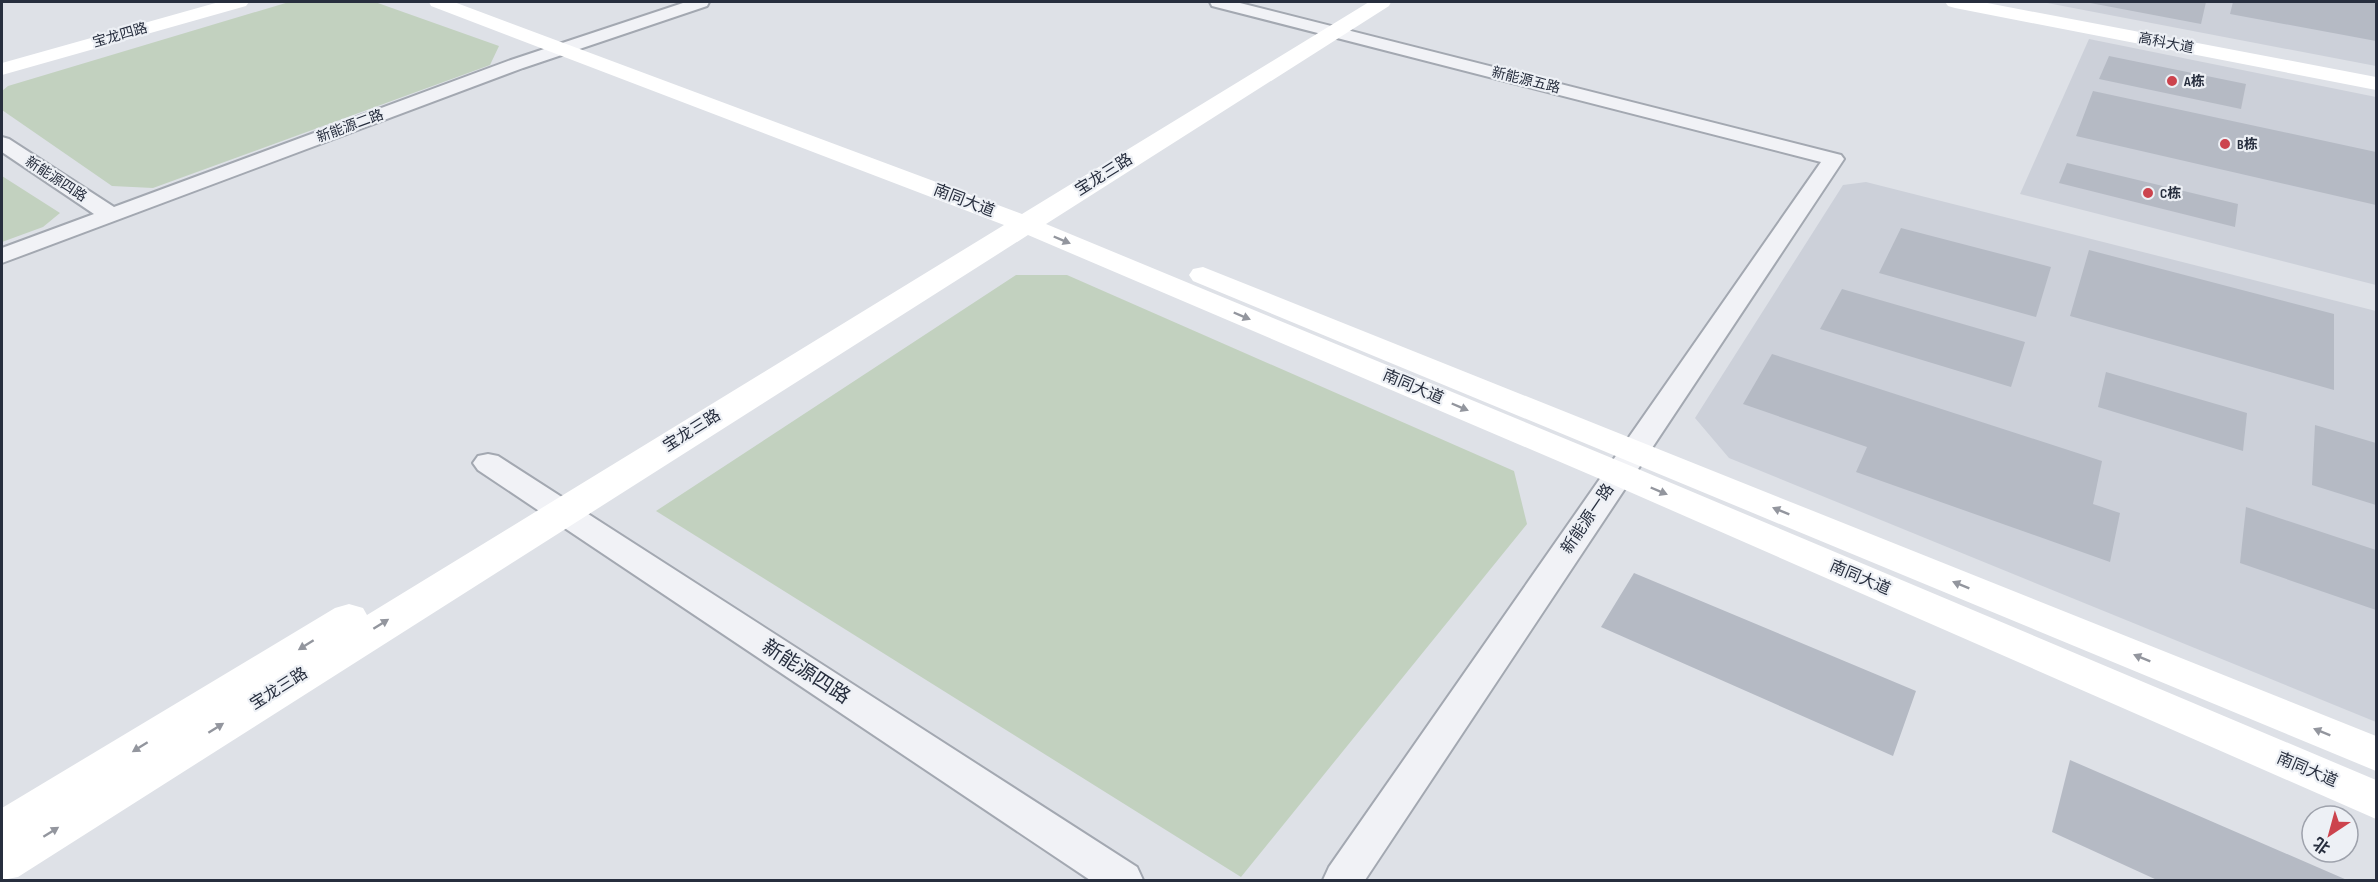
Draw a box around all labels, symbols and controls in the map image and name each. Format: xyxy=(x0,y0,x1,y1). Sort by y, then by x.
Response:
street label: 宝龙四路 xyxy=(91,19,149,51)
street label: 高科大道 xyxy=(2137,29,2195,57)
street label: 新能源五路 xyxy=(1490,63,1562,97)
place label: A栋 xyxy=(2183,73,2205,90)
marker: A栋 xyxy=(2165,74,2179,88)
street label: 新能源二路 xyxy=(314,106,386,146)
place label: B栋 xyxy=(2237,136,2258,153)
marker: B栋 xyxy=(2218,137,2232,151)
street label: 宝龙三路 xyxy=(1072,150,1136,200)
street label: 新能源四路 xyxy=(22,153,90,205)
street label: 南同大道 xyxy=(931,181,997,221)
place label: C栋 xyxy=(2160,185,2181,202)
marker: C栋 xyxy=(2141,186,2155,200)
one-way arrow xyxy=(1053,235,1071,245)
one-way arrow xyxy=(1233,311,1250,320)
street label: 南同大道 xyxy=(1380,366,1446,408)
one-way arrow xyxy=(1452,402,1470,412)
street label: 宝龙三路 xyxy=(660,406,724,456)
street label: 新能源一路 xyxy=(1558,481,1618,557)
one-way arrow xyxy=(1651,486,1669,496)
one-way arrow xyxy=(1771,506,1789,516)
street label: 南同大道 xyxy=(1827,557,1893,599)
one-way arrow xyxy=(1952,580,1970,590)
one-way arrow xyxy=(373,619,390,630)
street label: 新能源四路 xyxy=(758,635,854,709)
one-way arrow xyxy=(298,639,314,650)
one-way arrow xyxy=(2133,653,2151,662)
street label: 宝龙三路 xyxy=(247,664,311,714)
one-way arrow xyxy=(208,723,224,734)
one-way arrow xyxy=(2313,727,2331,737)
one-way arrow xyxy=(132,741,148,752)
street label: 南同大道 xyxy=(2274,749,2340,791)
north arrow xyxy=(2300,804,2360,864)
one-way arrow xyxy=(43,826,59,837)
text: 北 xyxy=(2310,833,2334,857)

